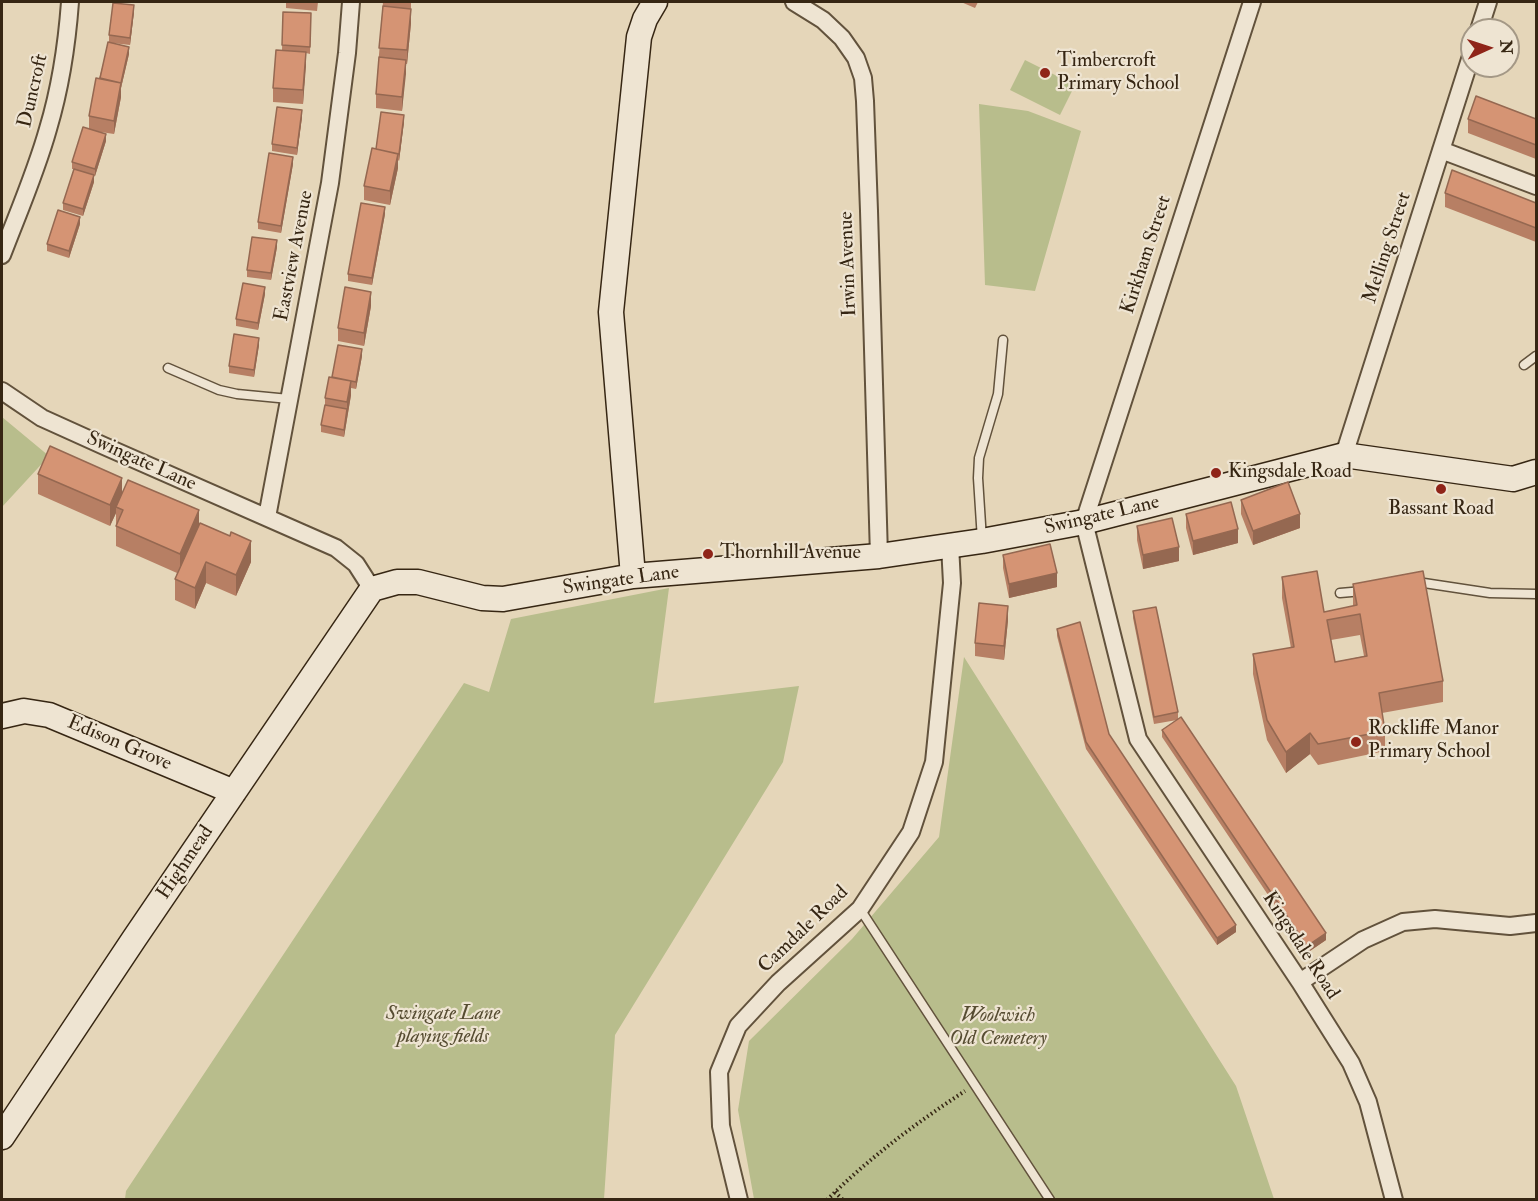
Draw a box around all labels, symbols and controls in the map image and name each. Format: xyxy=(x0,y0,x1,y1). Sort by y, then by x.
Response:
north arrow xyxy=(1460,18,1520,78)
text: N xyxy=(1496,39,1516,55)
place label: Timbercroft Primary School xyxy=(1057,50,1179,97)
street label: Duncroft xyxy=(14,52,54,130)
marker: Timbercroft Primary School xyxy=(1038,66,1052,80)
street label: Eastview Avenue xyxy=(271,189,319,323)
street label: Melling Street xyxy=(1359,189,1417,307)
street label: Kirkham Street xyxy=(1117,193,1177,317)
street label: Irwin Avenue xyxy=(835,211,863,317)
street label: Swingate Lane xyxy=(82,427,200,497)
place label: Kingsdale Road xyxy=(1228,461,1352,485)
marker: Kingsdale Road xyxy=(1209,466,1223,480)
marker: Bassant Road xyxy=(1434,482,1448,496)
street label: Swingate Lane xyxy=(1042,491,1162,541)
place label: Bassant Road xyxy=(1388,498,1494,522)
place label: Thornhill Avenue xyxy=(720,542,861,566)
marker: Thornhill Avenue xyxy=(701,547,715,561)
street label: Swingate Lane xyxy=(561,561,681,601)
street label: Edison Grove xyxy=(63,711,175,777)
place label: Rockliffe Manor Primary School xyxy=(1368,718,1499,765)
marker: Rockliffe Manor Primary School xyxy=(1349,735,1363,749)
street label: Highmead xyxy=(153,822,219,904)
street label: Camdale Road xyxy=(754,881,854,979)
street label: Kingsdale Road xyxy=(1256,888,1344,1004)
park label: Swingate Lane playing fields xyxy=(386,1003,500,1050)
park label: Woolwich Old Cemetery xyxy=(949,1005,1047,1052)

